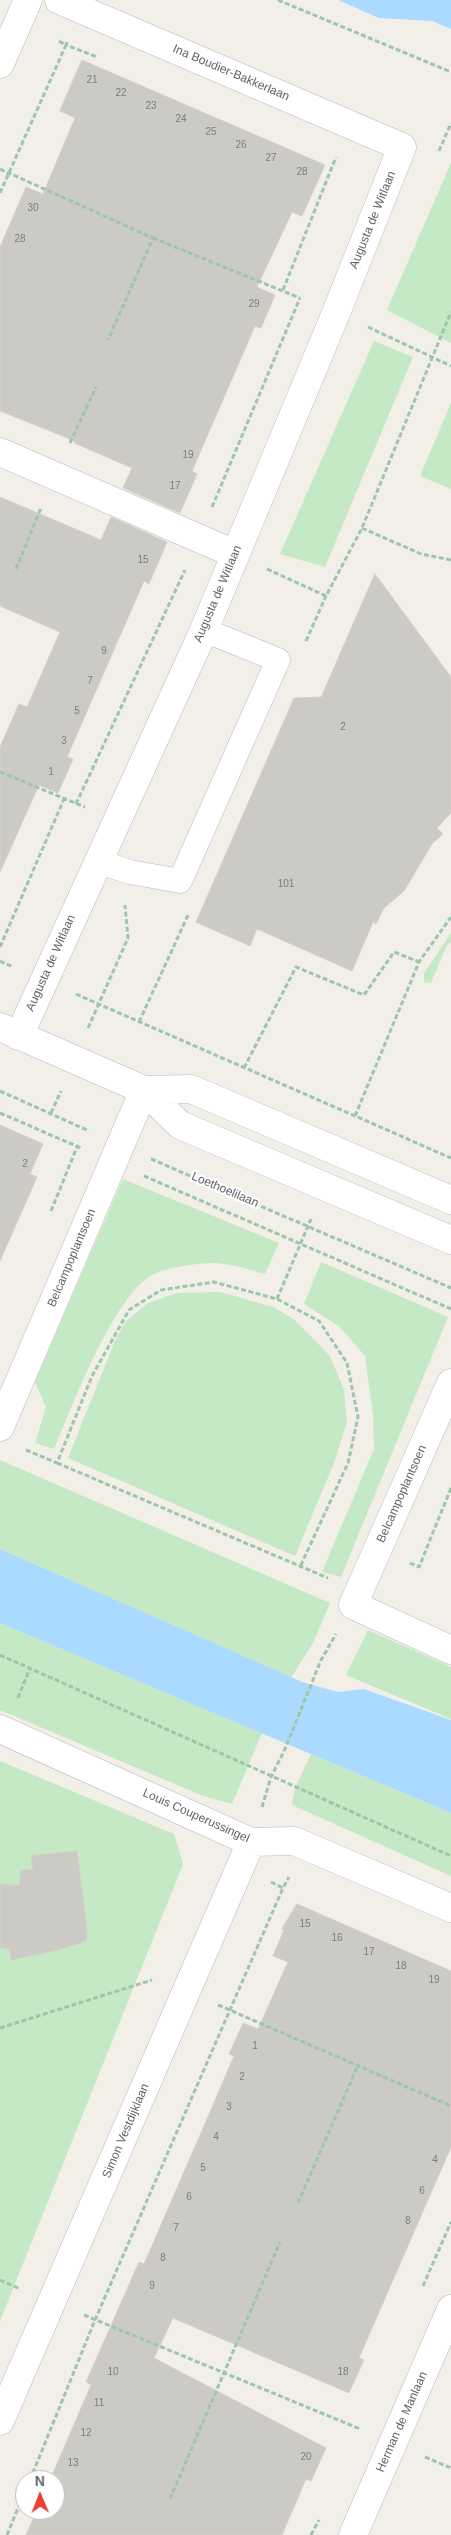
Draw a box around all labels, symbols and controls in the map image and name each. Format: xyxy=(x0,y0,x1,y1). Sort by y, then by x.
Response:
street label: Ina Boudier-Bakkerlaan xyxy=(170,42,292,104)
house number: 21 xyxy=(86,74,98,86)
house number: 22 xyxy=(115,87,127,99)
house number: 23 xyxy=(145,100,157,112)
house number: 24 xyxy=(175,113,187,125)
house number: 25 xyxy=(205,126,217,138)
house number: 26 xyxy=(235,139,247,151)
house number: 27 xyxy=(265,152,277,164)
house number: 28 xyxy=(296,166,308,178)
street label: Augusta de Witlaan xyxy=(347,169,399,271)
house number: 30 xyxy=(27,202,39,214)
house number: 28 xyxy=(14,233,26,245)
house number: 29 xyxy=(248,298,260,310)
house number: 19 xyxy=(182,449,194,461)
house number: 17 xyxy=(169,480,181,492)
street label: Augusta de Witlaan xyxy=(191,543,245,645)
house number: 15 xyxy=(137,554,149,566)
house number: 9 xyxy=(101,645,107,657)
house number: 7 xyxy=(87,675,93,687)
house number: 5 xyxy=(74,705,80,717)
house number: 2 xyxy=(340,721,346,733)
house number: 3 xyxy=(61,735,67,747)
house number: 1 xyxy=(48,766,54,778)
house number: 101 xyxy=(278,878,294,890)
street label: Augusta de Witlaan xyxy=(23,913,79,1013)
house number: 2 xyxy=(22,1158,28,1170)
street label: Loethoelilaan xyxy=(189,1169,261,1211)
street label: Belcampoplantsoen xyxy=(45,1207,99,1309)
street label: Belcampoplantsoen xyxy=(374,1443,430,1545)
street label: Louis Couperussingel xyxy=(140,1786,252,1846)
house number: 15 xyxy=(299,1918,311,1930)
house number: 16 xyxy=(331,1932,343,1944)
house number: 17 xyxy=(363,1946,375,1958)
house number: 18 xyxy=(395,1960,407,1972)
house number: 19 xyxy=(428,1974,440,1986)
house number: 1 xyxy=(252,2040,258,2052)
house number: 2 xyxy=(239,2071,245,2083)
street label: Simon Vestdijklaan xyxy=(100,2082,152,2180)
house number: 3 xyxy=(226,2101,232,2113)
house number: 4 xyxy=(213,2131,219,2143)
house number: 4 xyxy=(432,2154,438,2166)
house number: 5 xyxy=(200,2162,206,2174)
house number: 6 xyxy=(419,2185,425,2197)
house number: 6 xyxy=(186,2191,192,2203)
house number: 8 xyxy=(405,2215,411,2227)
house number: 7 xyxy=(173,2222,179,2234)
house number: 8 xyxy=(160,2252,166,2264)
house number: 9 xyxy=(149,2280,155,2292)
house number: 10 xyxy=(107,2366,119,2378)
house number: 18 xyxy=(337,2366,349,2378)
street label: Herman de Manlaan xyxy=(373,2369,431,2475)
house number: 11 xyxy=(94,2397,104,2409)
house number: 12 xyxy=(80,2427,92,2439)
house number: 20 xyxy=(300,2451,312,2463)
house number: 13 xyxy=(67,2457,79,2469)
north arrow xyxy=(15,2470,65,2520)
text: N xyxy=(35,2473,45,2489)

